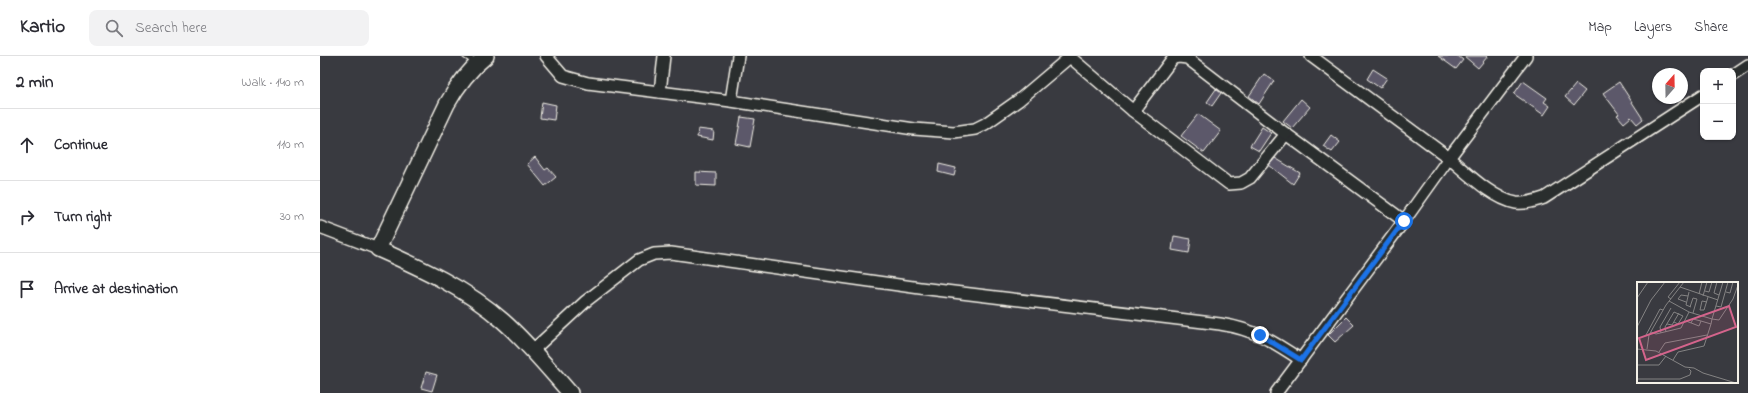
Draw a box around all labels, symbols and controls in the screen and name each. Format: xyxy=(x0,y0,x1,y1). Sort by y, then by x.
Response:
search box xyxy=(89,10,369,46)
text: Kartio xyxy=(20,14,65,41)
icon: search xyxy=(103,17,125,39)
text: Search here xyxy=(135,17,207,39)
text: Map xyxy=(1588,17,1612,38)
text: Layers xyxy=(1634,17,1672,38)
text: Share xyxy=(1694,17,1728,38)
north arrow xyxy=(1652,68,1688,104)
map controls xyxy=(1700,68,1736,140)
button: + xyxy=(1700,68,1736,104)
text: 2 min xyxy=(16,70,53,95)
text: Walk · 140 m xyxy=(241,73,304,92)
button: − xyxy=(1700,104,1736,140)
icon: ahead xyxy=(16,134,38,156)
text: Continue xyxy=(54,134,108,156)
text: 110 m xyxy=(277,135,304,154)
icon: right xyxy=(16,206,38,228)
text: Turn right xyxy=(54,206,112,228)
text: 30 m xyxy=(280,207,304,226)
route start xyxy=(1395,212,1413,230)
icon: arrive xyxy=(16,278,38,300)
text: Arrive at destination xyxy=(54,278,178,300)
inset map xyxy=(1637,282,1738,383)
route end xyxy=(1251,326,1269,344)

